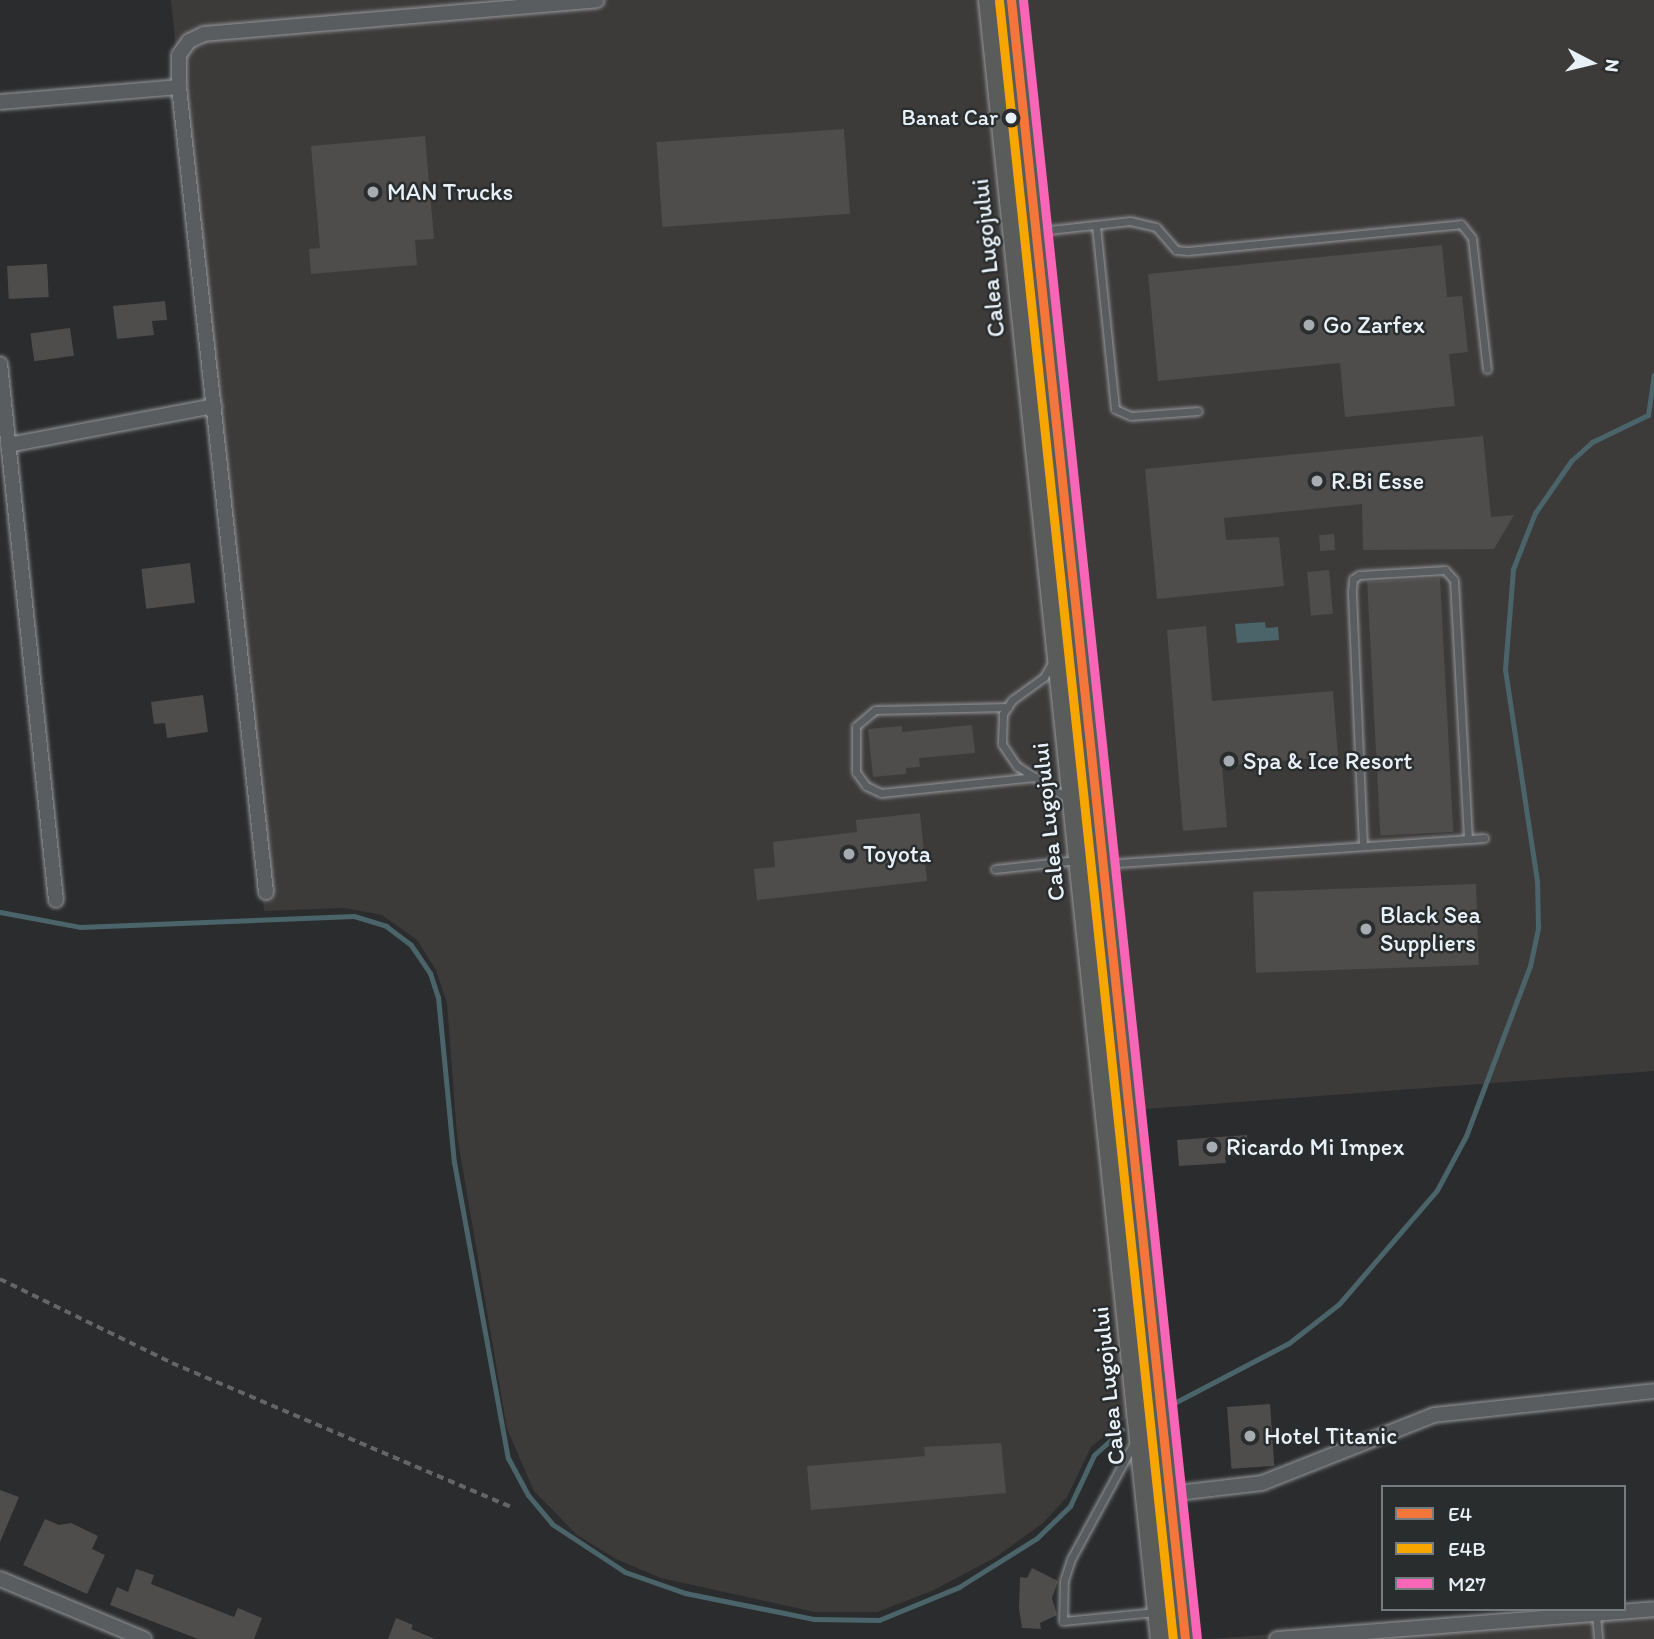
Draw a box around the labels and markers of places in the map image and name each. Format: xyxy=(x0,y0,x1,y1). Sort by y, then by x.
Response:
place label: Banat Car xyxy=(902,105,998,131)
marker: Banat Car xyxy=(1004,111,1018,125)
place label: MAN Trucks xyxy=(387,178,511,206)
marker: MAN Trucks xyxy=(365,184,381,200)
place label: Go Zarfex xyxy=(1323,311,1425,339)
marker: Go Zarfex xyxy=(1301,317,1317,333)
place label: R.Bi Esse xyxy=(1331,467,1424,495)
marker: R.Bi Esse xyxy=(1309,473,1325,489)
place label: Spa & Ice Resort xyxy=(1243,747,1412,775)
marker: Spa & Ice Resort xyxy=(1221,753,1237,769)
place label: Toyota xyxy=(863,840,931,868)
marker: Toyota xyxy=(841,846,857,862)
place label: Black Sea Suppliers xyxy=(1380,901,1480,957)
marker: Black Sea Suppliers xyxy=(1358,921,1374,937)
place label: Ricardo Mi Impex xyxy=(1226,1133,1404,1161)
marker: Ricardo Mi Impex xyxy=(1204,1139,1220,1155)
place label: Hotel Titanic xyxy=(1264,1422,1396,1450)
marker: Hotel Titanic xyxy=(1242,1428,1258,1444)

